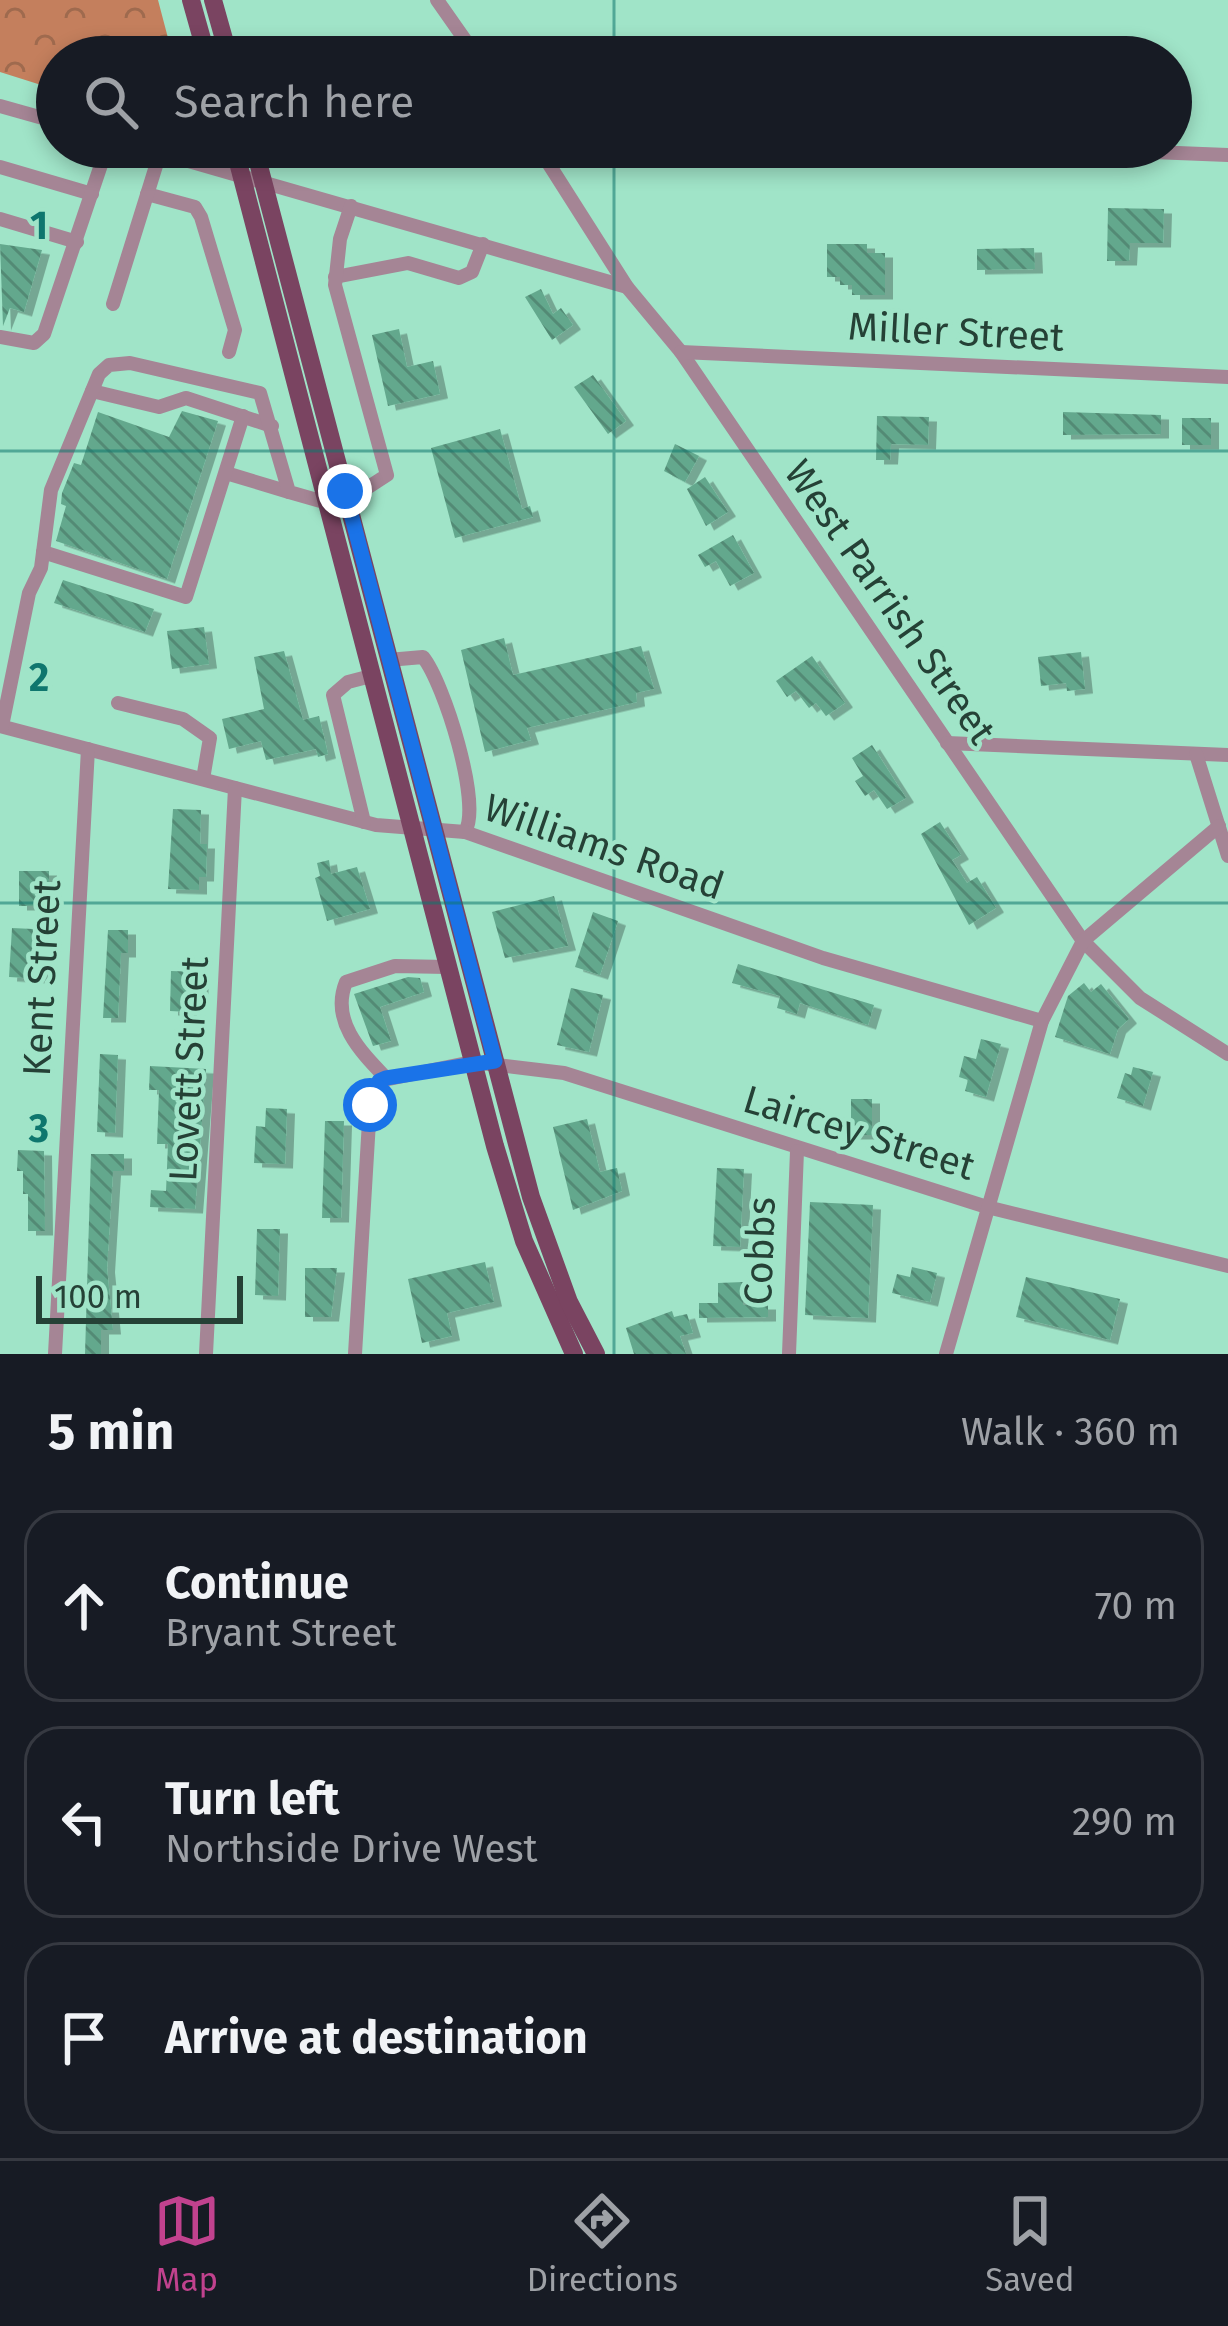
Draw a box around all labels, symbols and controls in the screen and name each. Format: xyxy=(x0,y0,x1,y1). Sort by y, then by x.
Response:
search box xyxy=(36,36,1192,168)
icon: search xyxy=(78,69,144,135)
text: Search here xyxy=(174,75,414,129)
text: 1 xyxy=(30,203,48,249)
street label: Miller Street xyxy=(847,303,1066,361)
street label: West Parrish Street xyxy=(775,451,1006,753)
route end xyxy=(318,464,372,518)
text: 2 xyxy=(29,655,49,701)
street label: Williams Road xyxy=(478,785,730,909)
street label: Kent Street xyxy=(14,878,70,1077)
street label: Lovett Street xyxy=(160,954,218,1183)
street label: Laircey Street xyxy=(738,1076,981,1190)
route start xyxy=(343,1078,397,1132)
text: 3 xyxy=(28,1106,49,1152)
street label: Cobbs xyxy=(735,1196,785,1306)
scale bar xyxy=(36,1270,243,1323)
text: 100 m xyxy=(54,1277,142,1317)
text: 5 min xyxy=(48,1401,174,1463)
text: Walk · 360 m xyxy=(961,1409,1180,1455)
text: Continue xyxy=(165,1556,349,1610)
icon: ahead xyxy=(51,1573,117,1639)
text: 70 m xyxy=(1095,1583,1177,1629)
text: Bryant Street xyxy=(165,1610,397,1656)
text: Turn left xyxy=(165,1772,339,1826)
icon: left xyxy=(51,1789,117,1855)
text: 290 m xyxy=(1072,1799,1177,1845)
text: Northside Drive West xyxy=(165,1826,538,1872)
icon: arrive xyxy=(51,2005,117,2071)
text: Arrive at destination xyxy=(165,2011,588,2065)
tab: Map xyxy=(154,2188,220,2300)
tab: Directions xyxy=(527,2188,678,2300)
tab: Saved xyxy=(985,2188,1074,2300)

